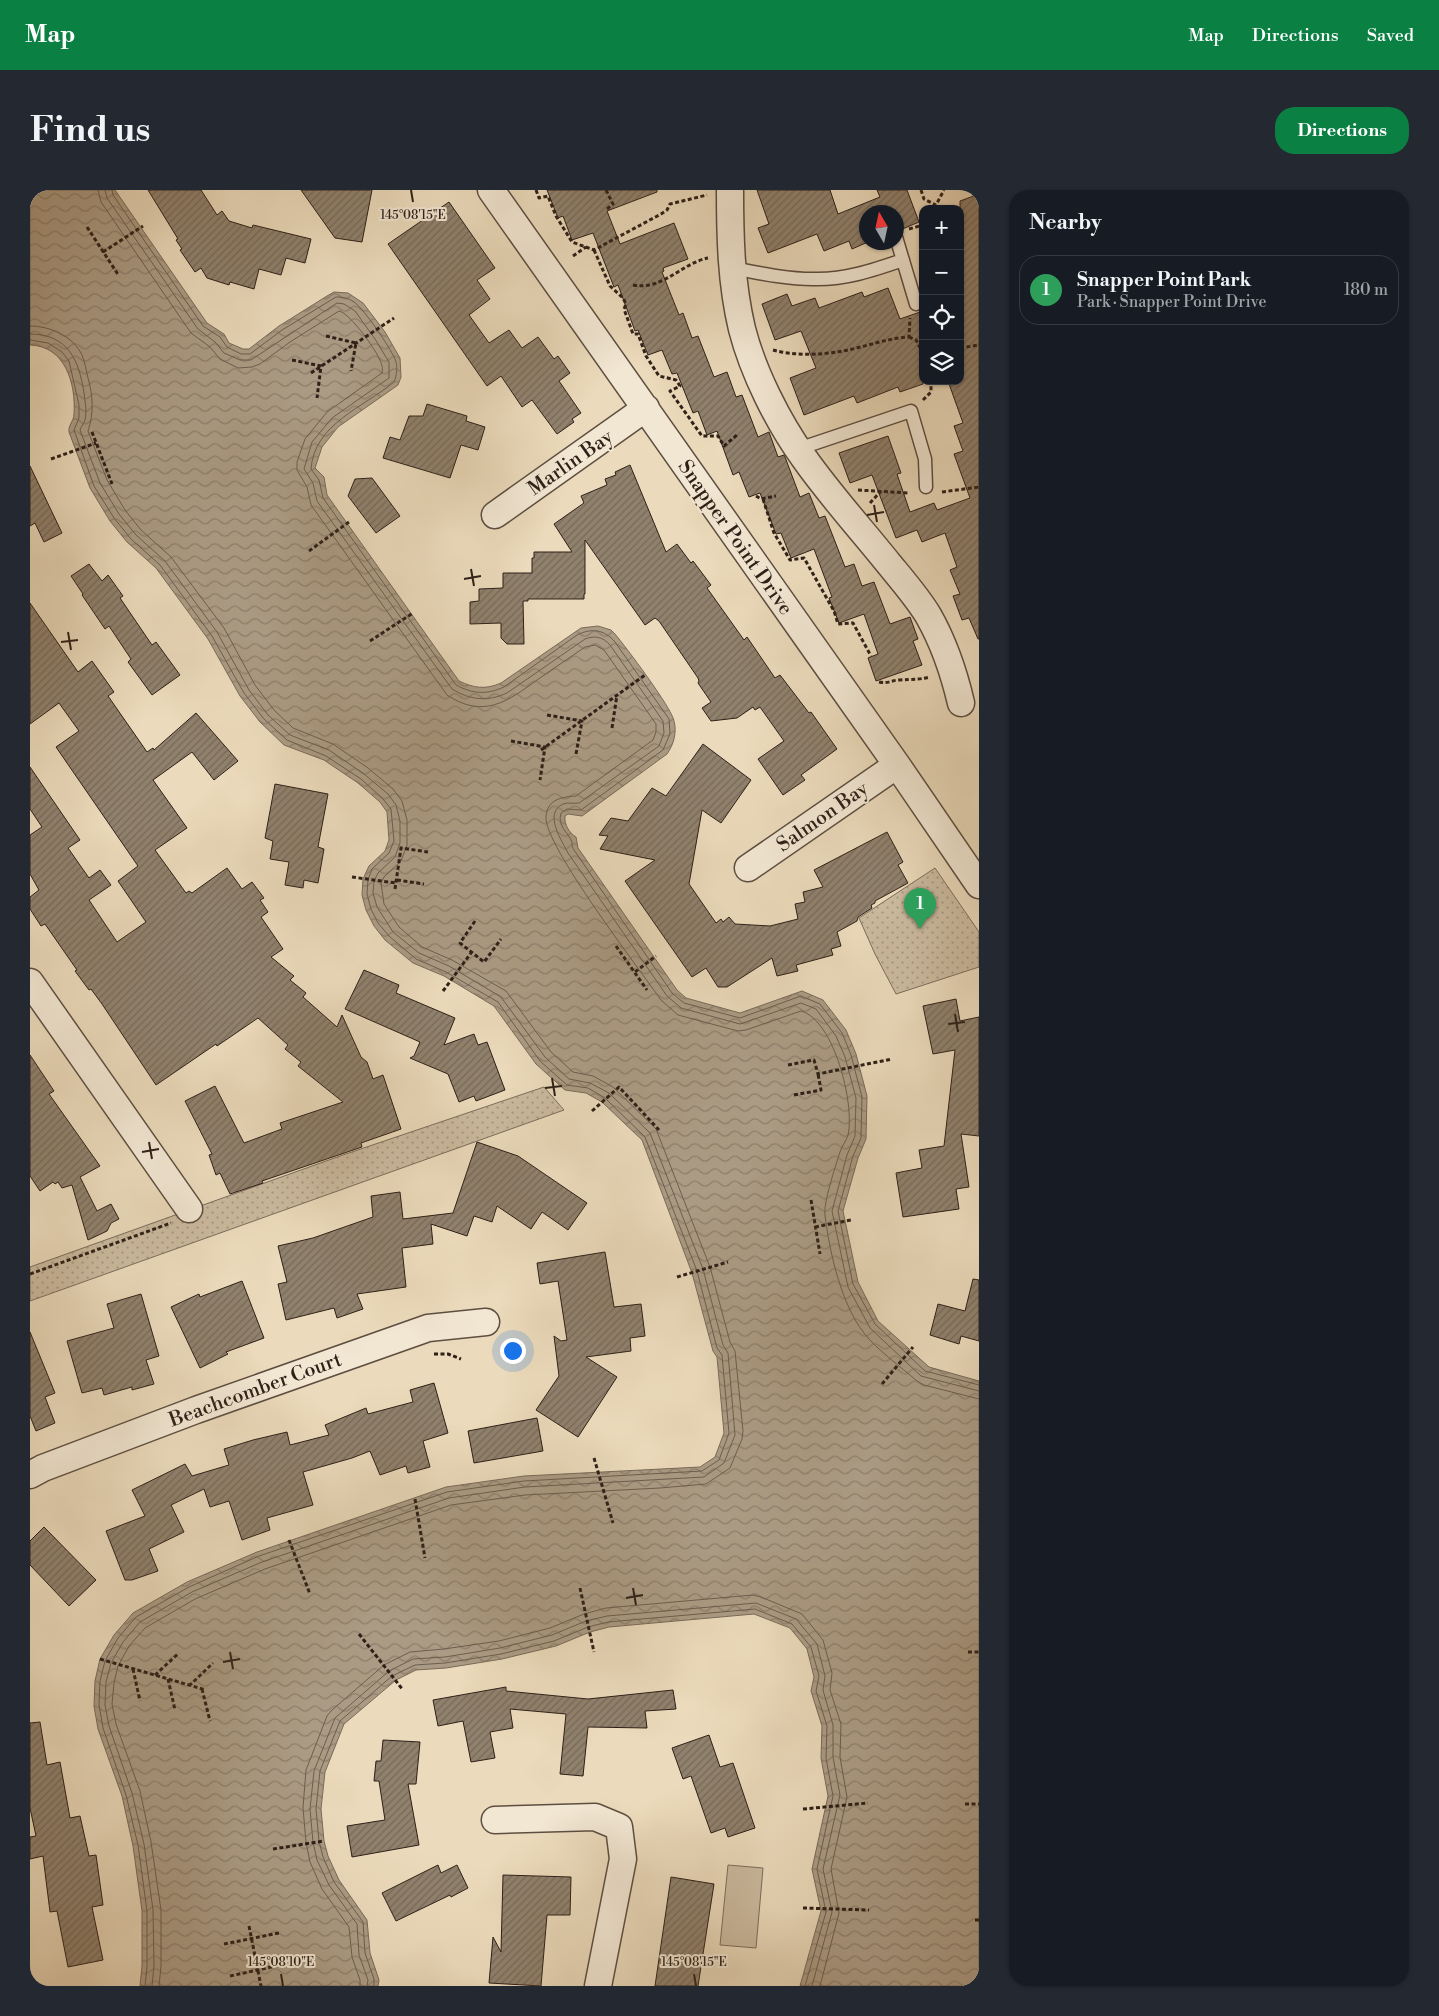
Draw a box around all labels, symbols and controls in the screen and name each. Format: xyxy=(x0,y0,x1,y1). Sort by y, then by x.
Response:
text: Map xyxy=(25,20,75,50)
text: Map xyxy=(1188,24,1224,47)
text: Directions xyxy=(1252,24,1339,47)
text: Saved xyxy=(1367,24,1414,47)
button: Directions xyxy=(1275,107,1409,154)
text: Find us xyxy=(30,109,150,152)
north arrow xyxy=(859,205,904,250)
map controls xyxy=(919,205,964,385)
button: + xyxy=(919,205,964,250)
text: 145°08'15"E xyxy=(380,208,446,223)
text: Nearby xyxy=(1029,210,1102,236)
button: − xyxy=(919,250,964,295)
text: Snapper Point Park xyxy=(1077,268,1251,292)
text: 1 xyxy=(1042,280,1050,300)
text: 180 m xyxy=(1344,280,1388,300)
text: Park · Snapper Point Drive xyxy=(1077,292,1267,312)
button: locate xyxy=(919,295,964,340)
button: layers xyxy=(919,340,964,385)
street label: Marlin Bay xyxy=(523,425,619,502)
street label: Snapper Point Drive xyxy=(672,455,798,620)
street label: Salmon Bay xyxy=(772,776,874,858)
pin: 1 xyxy=(904,888,936,929)
your location xyxy=(500,1338,526,1364)
street label: Beachcomber Court xyxy=(165,1348,345,1434)
text: 145°08'10"E xyxy=(248,1955,314,1970)
text: 145°08'15"E xyxy=(661,1955,727,1970)

